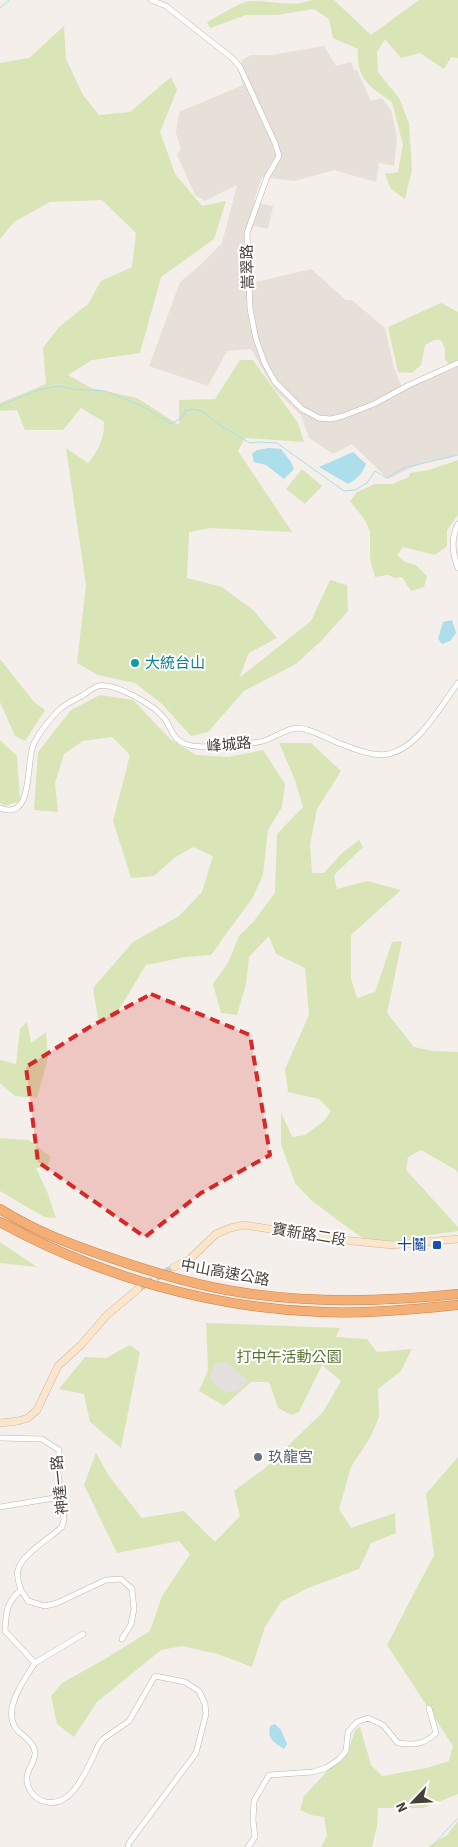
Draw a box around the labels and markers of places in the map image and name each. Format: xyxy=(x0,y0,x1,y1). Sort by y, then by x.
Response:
place label: 大統台山 xyxy=(145,653,205,674)
marker: 大統台山 xyxy=(129,657,141,669)
place label: 十鬮 xyxy=(397,1235,427,1256)
marker: 十鬮 xyxy=(431,1239,443,1251)
place label: 玖龍宮 xyxy=(268,1447,313,1468)
marker: 玖龍宮 xyxy=(252,1451,264,1463)

